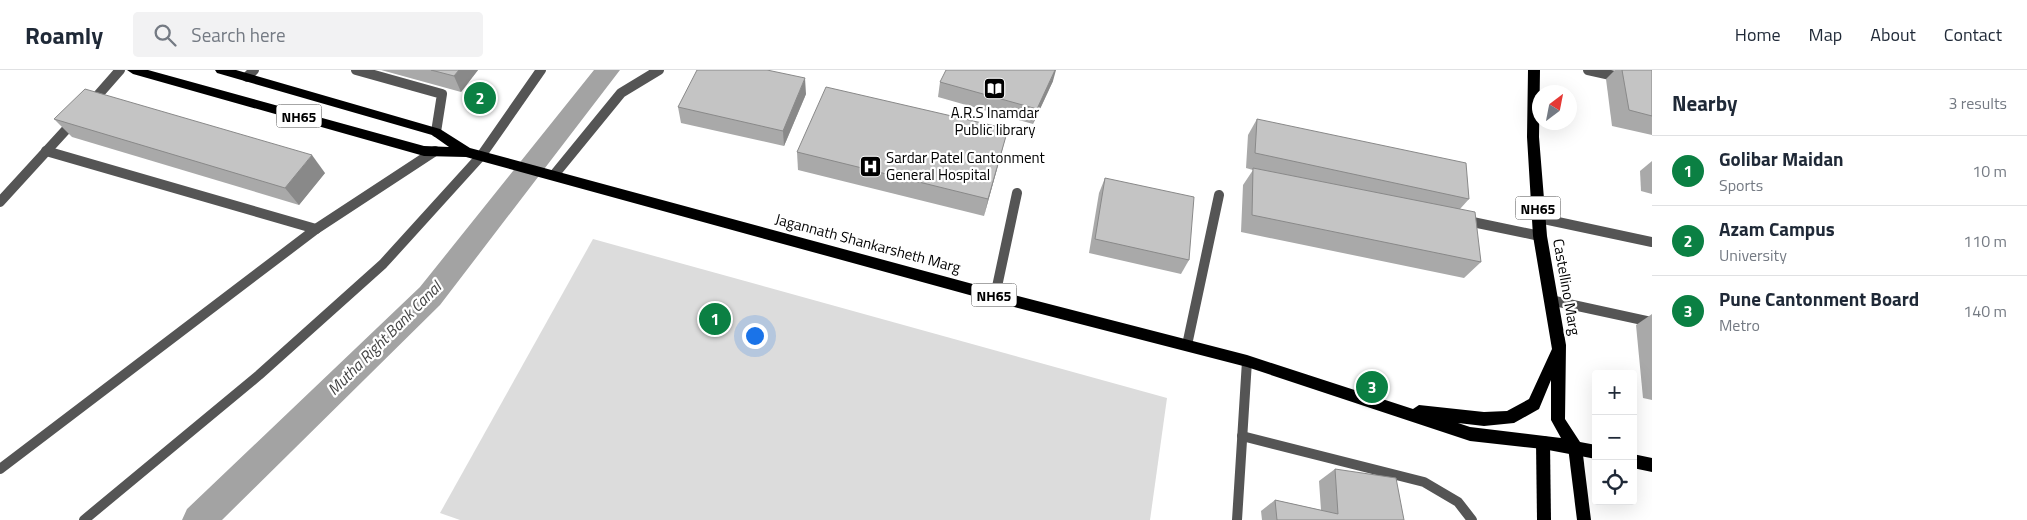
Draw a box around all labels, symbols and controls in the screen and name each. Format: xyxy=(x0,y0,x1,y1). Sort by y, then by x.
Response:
search box xyxy=(133,12,483,57)
text: Roamly xyxy=(25,17,103,53)
text: Search here xyxy=(191,20,286,49)
icon: search xyxy=(151,21,179,49)
text: Home xyxy=(1735,21,1781,48)
text: Map xyxy=(1809,21,1842,48)
text: About xyxy=(1870,21,1916,48)
text: Contact xyxy=(1944,21,2002,48)
library icon: A.R.S Inamdar Public library xyxy=(983,77,1007,101)
pin: 2 xyxy=(464,79,496,117)
north arrow xyxy=(1532,85,1577,130)
text: Nearby xyxy=(1672,87,1737,119)
text: 3 results xyxy=(1948,91,2007,115)
place label: A.R.S Inamdar Public library xyxy=(951,101,1039,141)
road number: NH65 xyxy=(276,104,322,128)
text: Golibar Maidan xyxy=(1719,144,1844,173)
place label: Sardar Patel Cantonment General Hospital xyxy=(886,146,1046,186)
hospital icon: Sardar Patel Cantonment General Hospital xyxy=(858,154,882,178)
text: 1 xyxy=(1684,159,1692,183)
text: 10 m xyxy=(1972,159,2007,183)
text: Sports xyxy=(1719,173,1763,197)
road number: NH65 xyxy=(1516,196,1560,220)
street label: Jagannath Shankarsheth Marg xyxy=(773,207,964,279)
text: Azam Campus xyxy=(1719,214,1835,243)
text: 2 xyxy=(1684,229,1692,253)
text: 110 m xyxy=(1963,229,2007,253)
street label: Castellino Marg xyxy=(1547,237,1587,337)
text: University xyxy=(1719,243,1787,267)
water label: Mutha Right Bank Canal xyxy=(322,274,448,400)
road number: NH65 xyxy=(972,284,1016,306)
text: Pune Cantonment Board xyxy=(1719,284,1919,313)
text: 3 xyxy=(1684,299,1692,323)
text: 140 m xyxy=(1963,299,2007,323)
pin: 1 xyxy=(699,300,731,338)
text: Metro xyxy=(1719,313,1760,337)
your location xyxy=(742,323,768,349)
pin: 3 xyxy=(1356,368,1388,406)
map controls xyxy=(1592,370,1637,505)
button: + xyxy=(1592,370,1637,415)
button: − xyxy=(1592,415,1637,460)
button: locate xyxy=(1592,460,1637,505)

